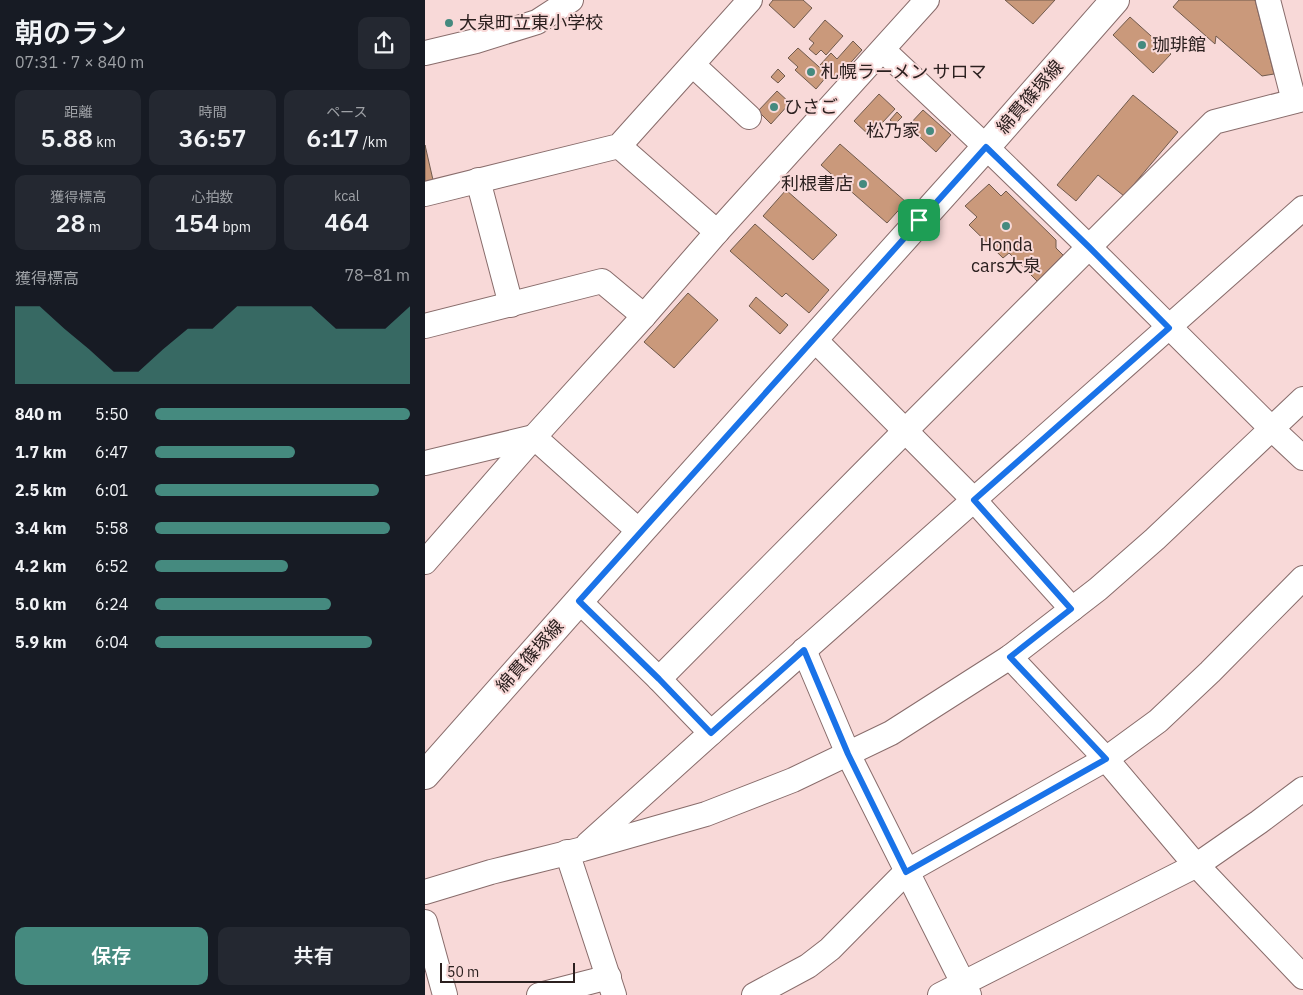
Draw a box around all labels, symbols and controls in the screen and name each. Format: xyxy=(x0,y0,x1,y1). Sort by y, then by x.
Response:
place label: 大泉町立東小学校 xyxy=(459,11,603,34)
text: 朝のラン xyxy=(15,14,127,51)
button: share xyxy=(358,17,410,69)
marker: 大泉町立東小学校 xyxy=(443,17,455,29)
place label: 珈琲館 xyxy=(1152,33,1206,56)
marker: 珈琲館 xyxy=(1136,39,1148,51)
text: 07:31 · 7 × 840 m xyxy=(15,52,144,72)
street label: 綿貫篠塚線 xyxy=(991,55,1068,138)
place label: 札幌ラーメン サロマ xyxy=(821,60,987,83)
marker: 札幌ラーメン サロマ xyxy=(805,66,817,78)
place label: ひさご xyxy=(784,95,838,118)
marker: ひさご xyxy=(768,101,780,113)
text: 距離 xyxy=(64,103,92,121)
text: 時間 xyxy=(198,103,226,121)
text: ペース xyxy=(326,103,367,121)
place label: 松乃家 xyxy=(866,119,920,142)
text: 5.88 xyxy=(40,121,93,154)
text: 36:57 xyxy=(179,121,246,154)
text: 6:17 xyxy=(306,121,359,154)
marker: 松乃家 xyxy=(924,125,936,137)
text: km xyxy=(93,133,116,151)
text: /km xyxy=(359,133,387,151)
place label: 利根書店 xyxy=(781,172,853,195)
marker: 利根書店 xyxy=(857,178,869,190)
text: kcal xyxy=(334,187,360,205)
text: 獲得標高 xyxy=(50,188,106,206)
text: 心拍数 xyxy=(191,188,233,206)
pin xyxy=(898,199,940,241)
text: 464 xyxy=(324,205,369,238)
text: 28 xyxy=(55,206,85,239)
text: 154 xyxy=(174,206,219,239)
icon: arrive xyxy=(905,206,933,234)
text: m xyxy=(85,218,101,236)
text: bpm xyxy=(219,218,251,236)
marker: Honda cars大泉 xyxy=(1000,220,1012,232)
place label: Honda cars大泉 xyxy=(971,233,1041,277)
text: 78–81 m xyxy=(344,265,410,285)
text: 獲得標高 xyxy=(15,268,79,288)
text: 840 m xyxy=(15,404,62,424)
text: 5:50 xyxy=(95,404,128,424)
text: 1.7 km xyxy=(15,442,66,462)
text: 6:47 xyxy=(95,442,128,462)
text: 2.5 km xyxy=(15,480,66,500)
text: 6:01 xyxy=(95,480,128,500)
text: 3.4 km xyxy=(15,518,66,538)
text: 5:58 xyxy=(95,518,128,538)
text: 4.2 km xyxy=(15,556,66,576)
text: 6:52 xyxy=(95,556,128,576)
text: 5.0 km xyxy=(15,594,66,614)
text: 6:24 xyxy=(95,594,128,614)
street label: 綿貫篠塚線 xyxy=(491,615,568,697)
text: 5.9 km xyxy=(15,632,66,652)
text: 6:04 xyxy=(95,632,128,652)
button: 保存 xyxy=(15,927,208,985)
button: 共有 xyxy=(218,927,410,985)
scale bar xyxy=(440,960,575,983)
text: 50 m xyxy=(447,963,479,981)

